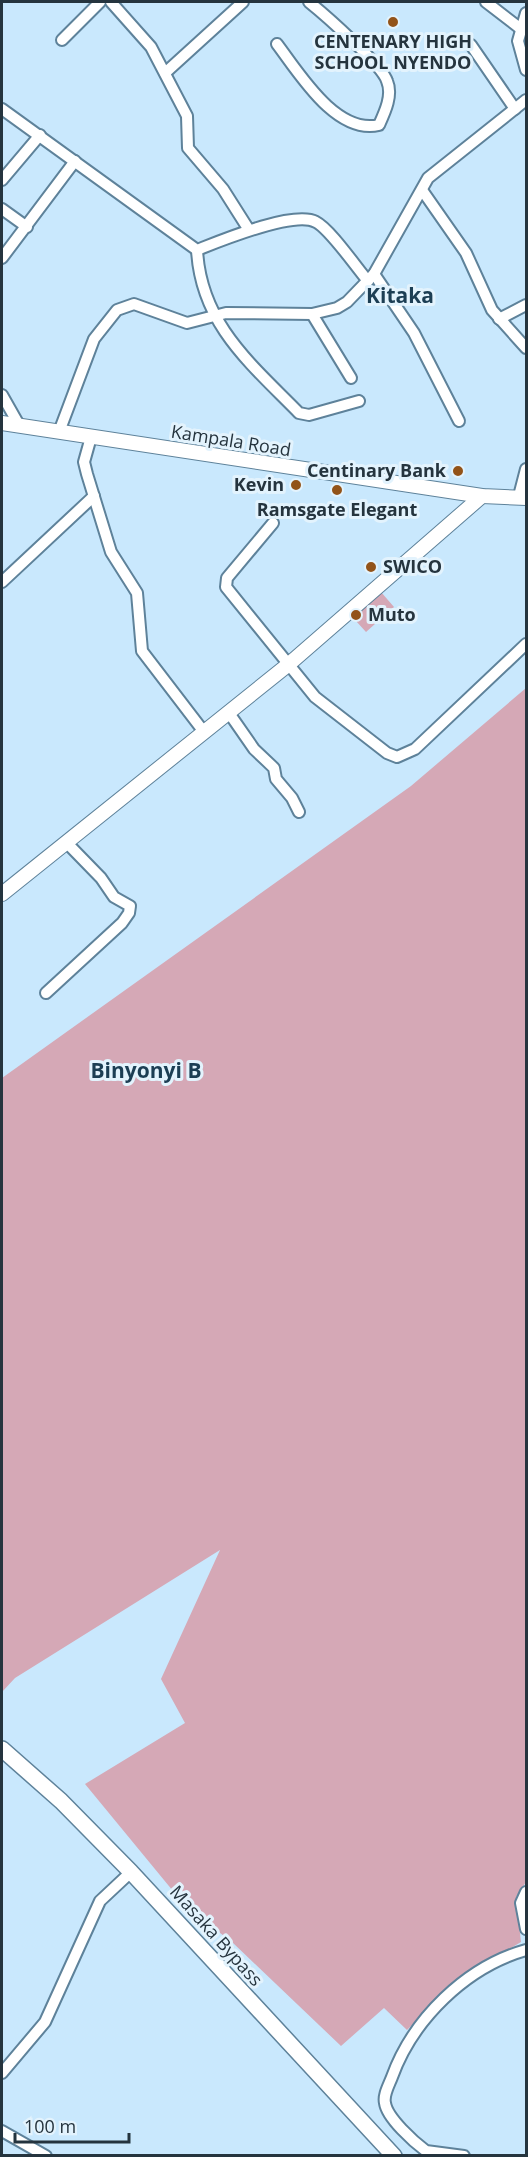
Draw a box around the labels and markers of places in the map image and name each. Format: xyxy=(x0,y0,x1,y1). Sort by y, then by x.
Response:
marker: CENTENARY HIGH SCHOOL NYENDO xyxy=(386,15,400,29)
place label: CENTENARY HIGH SCHOOL NYENDO xyxy=(314,29,472,74)
place label: Centinary Bank xyxy=(307,458,447,482)
marker: Centinary Bank xyxy=(451,464,465,478)
place label: Kevin xyxy=(234,472,284,496)
marker: Kevin xyxy=(289,478,303,492)
marker: Ramsgate Elegant xyxy=(330,483,344,497)
place label: Ramsgate Elegant xyxy=(257,497,417,521)
place label: SWICO xyxy=(383,554,442,578)
marker: SWICO xyxy=(364,560,378,574)
place label: Muto xyxy=(368,602,416,626)
marker: Muto xyxy=(349,608,363,622)

